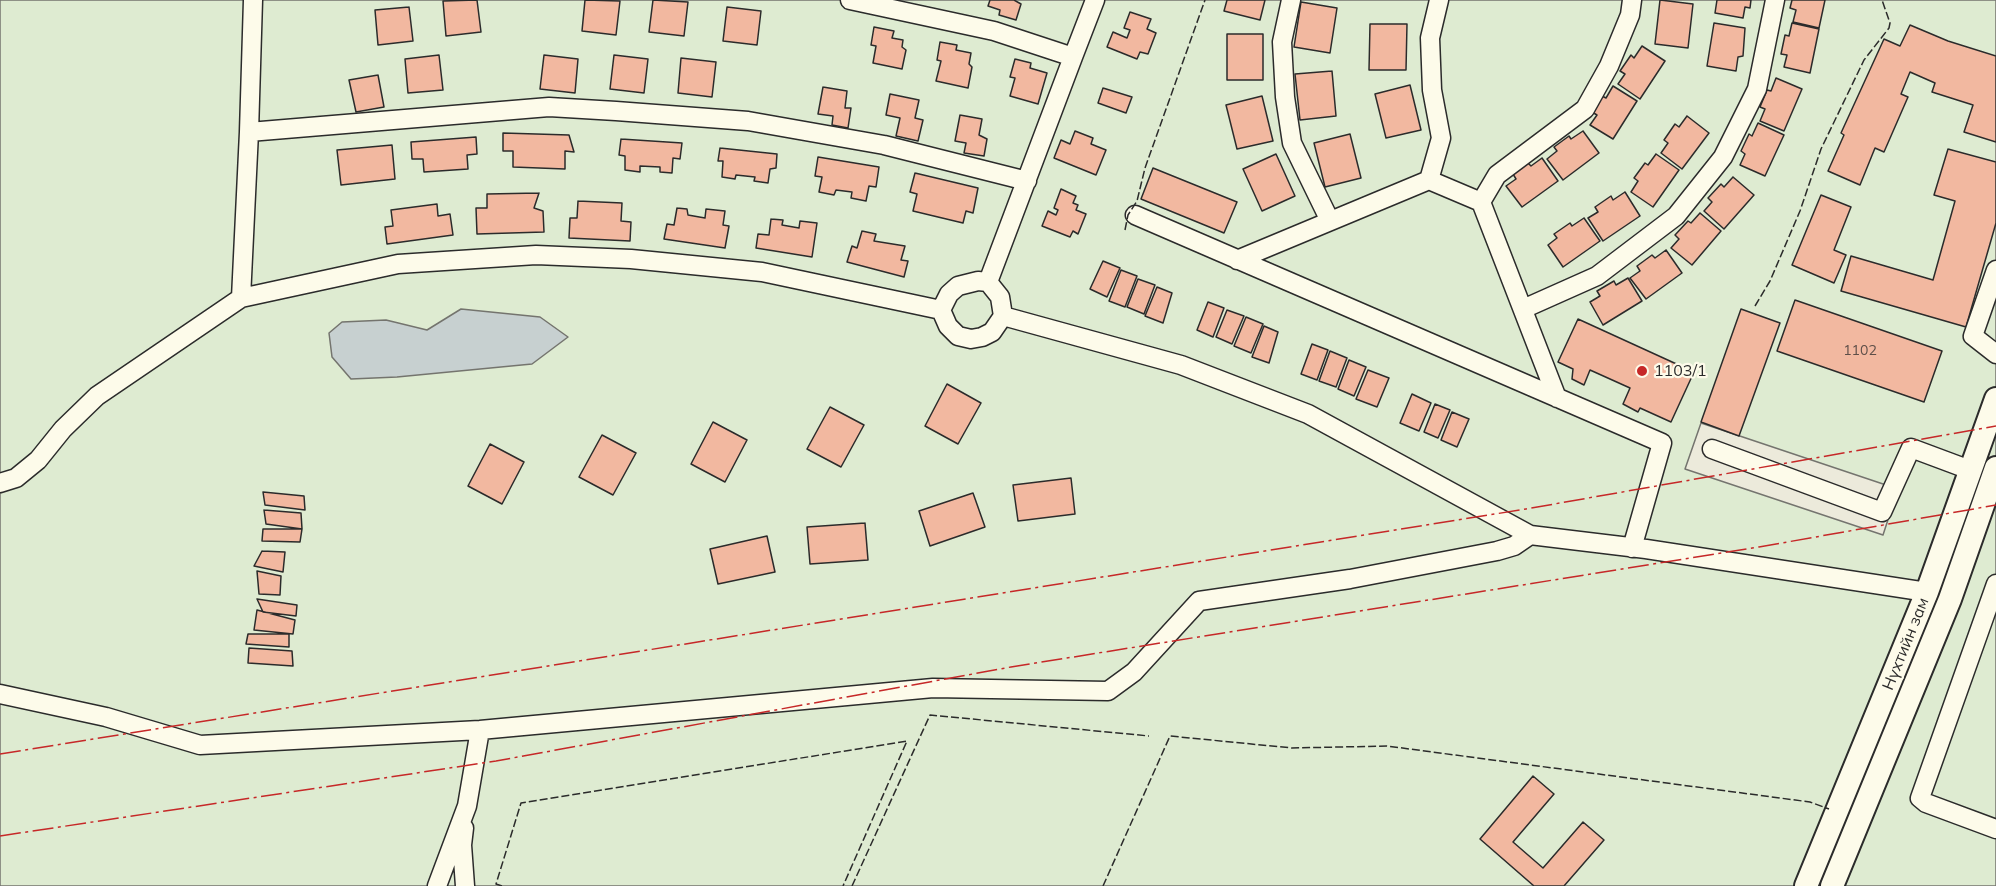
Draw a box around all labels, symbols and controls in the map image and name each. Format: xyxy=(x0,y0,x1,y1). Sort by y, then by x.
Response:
house number: 1102 xyxy=(1843,343,1877,359)
place label: 1103/1 xyxy=(1654,361,1707,381)
marker: 1103/1 xyxy=(1635,364,1649,378)
street label: Нүхтийн зам xyxy=(1879,595,1933,693)

